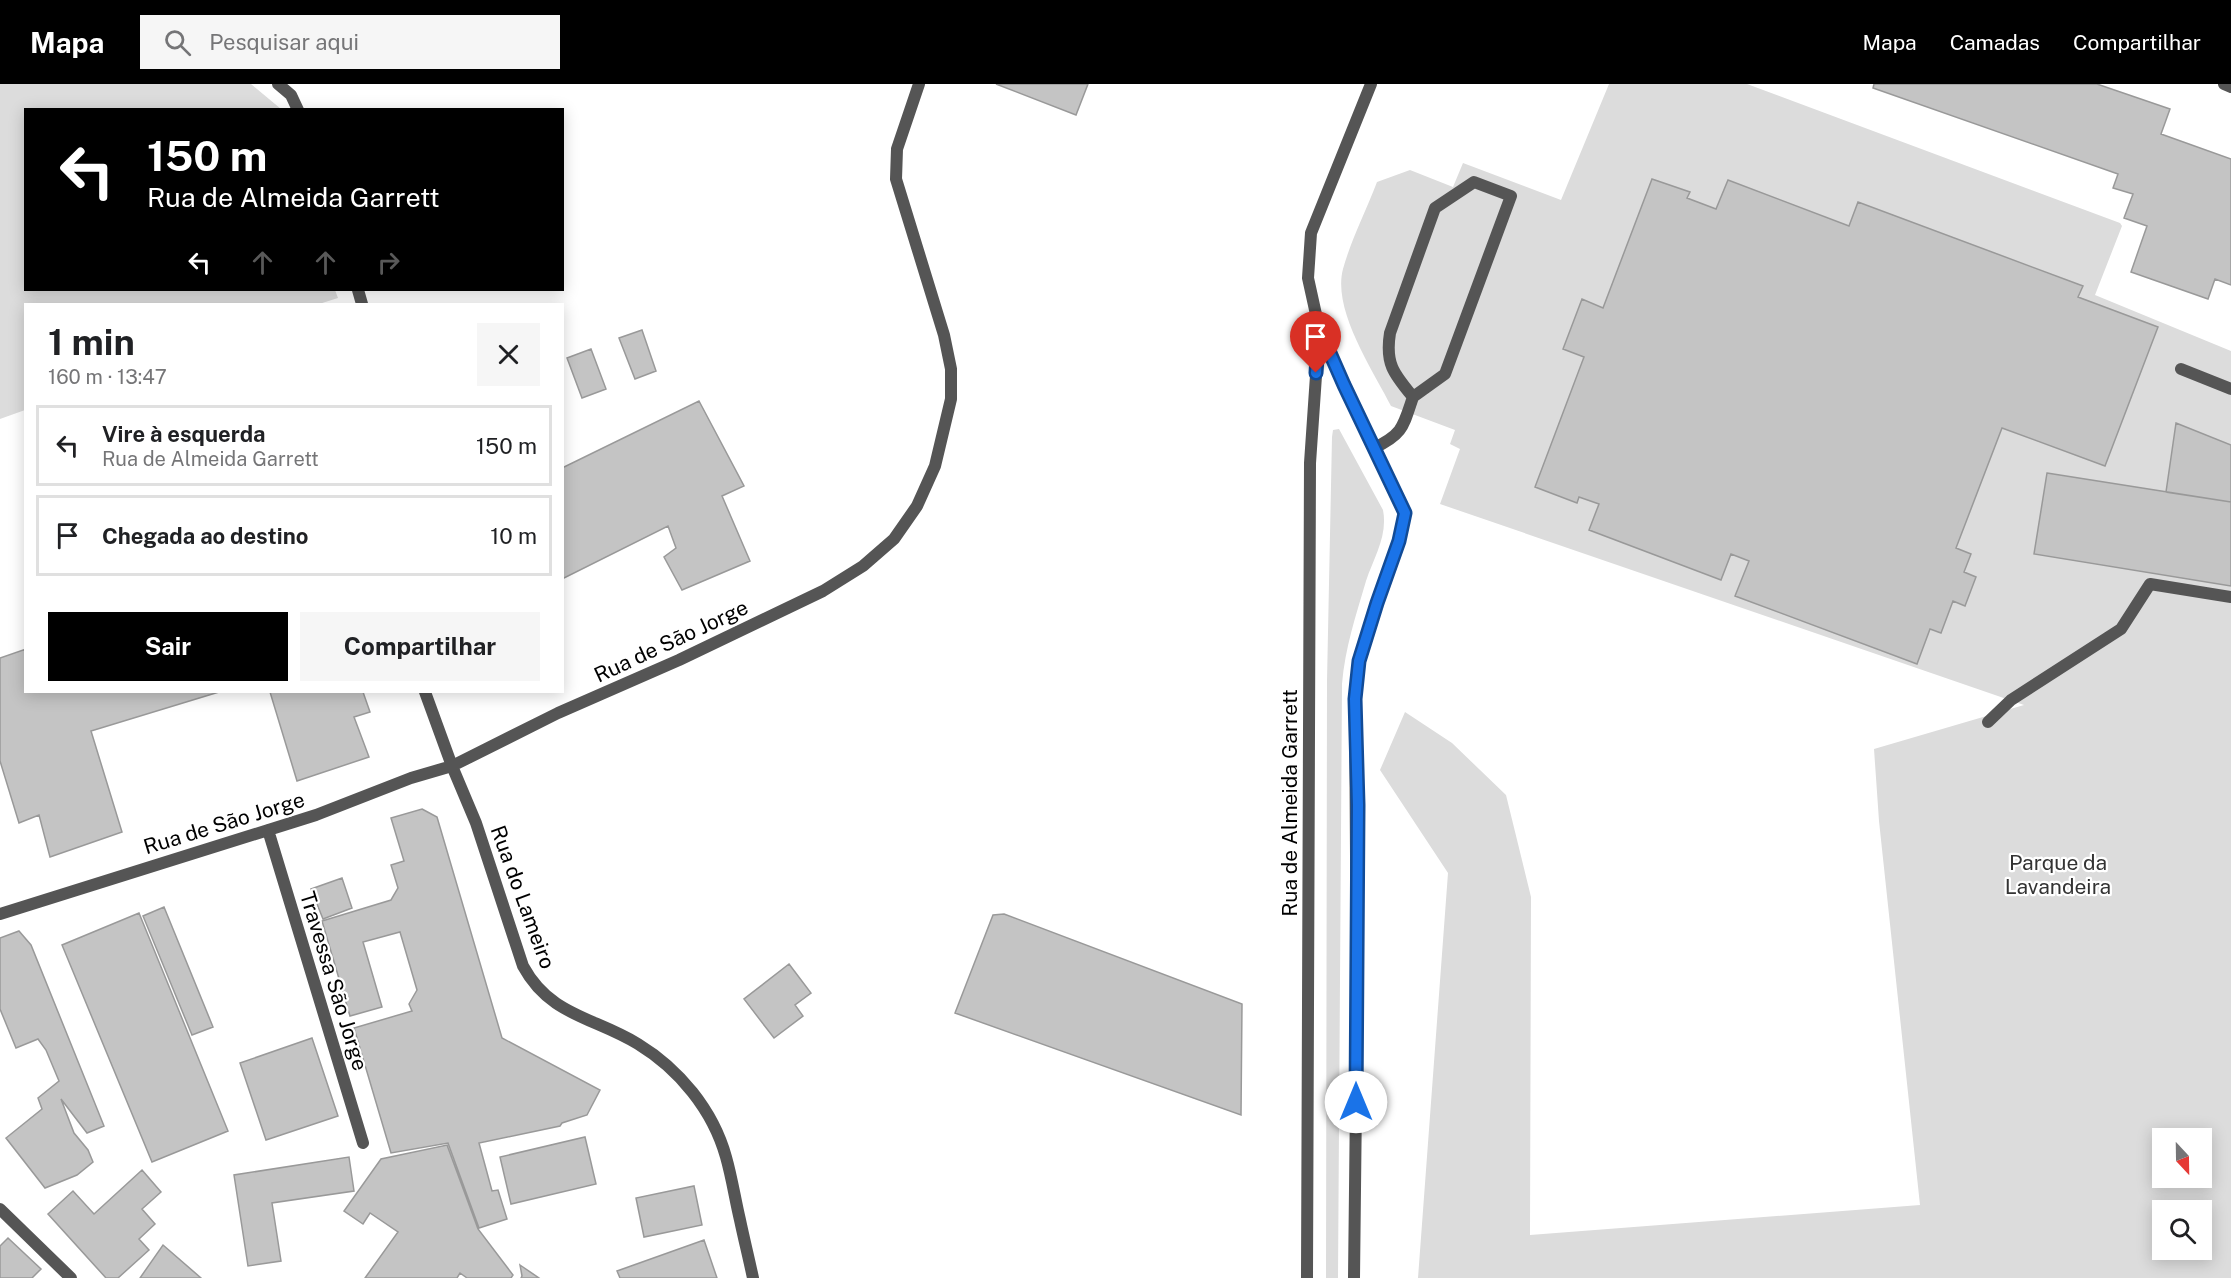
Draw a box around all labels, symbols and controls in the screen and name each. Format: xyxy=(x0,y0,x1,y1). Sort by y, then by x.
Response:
search box xyxy=(140,15,560,69)
text: Mapa xyxy=(30,26,104,59)
icon: search xyxy=(161,26,194,59)
text: Pesquisar aqui xyxy=(209,29,359,55)
text: Mapa xyxy=(1863,30,1917,55)
text: Camadas xyxy=(1950,30,2040,55)
text: Compartilhar xyxy=(2073,30,2201,55)
text: 150 m xyxy=(147,131,267,180)
icon: left xyxy=(48,132,126,210)
text: Rua de Almeida Garrett xyxy=(147,181,440,213)
icon: left xyxy=(183,246,216,279)
icon: ahead xyxy=(246,246,279,279)
icon: ahead xyxy=(309,246,342,279)
icon: right xyxy=(372,246,405,279)
pin xyxy=(1290,311,1341,373)
icon: arrive xyxy=(1299,320,1332,353)
text: 1 min xyxy=(48,321,135,363)
button: close xyxy=(477,323,540,386)
text: 160 m · 13:47 xyxy=(48,365,167,389)
text: Vire à esquerda xyxy=(102,421,266,447)
icon: left xyxy=(51,429,84,462)
text: 150 m xyxy=(476,433,537,459)
text: Rua de Almeida Garrett xyxy=(102,447,319,471)
icon: arrive xyxy=(51,519,84,552)
text: Chegada ao destino xyxy=(102,523,308,549)
text: 10 m xyxy=(490,523,537,549)
street label: Rua de São Jorge xyxy=(590,594,752,688)
button: Sair xyxy=(48,612,288,681)
button: Compartilhar xyxy=(300,612,540,681)
street label: Rua de Almeida Garrett xyxy=(1277,689,1302,917)
street label: Rua de São Jorge xyxy=(140,787,308,859)
street label: Rua do Lameiro xyxy=(485,822,561,972)
park label: Parque da Lavandeira xyxy=(2005,850,2111,899)
street label: Travessa São Jorge xyxy=(295,888,373,1074)
position arrow xyxy=(1324,1070,1388,1134)
north arrow xyxy=(2152,1128,2212,1188)
map controls xyxy=(2152,1128,2212,1260)
button: search xyxy=(2152,1200,2212,1260)

